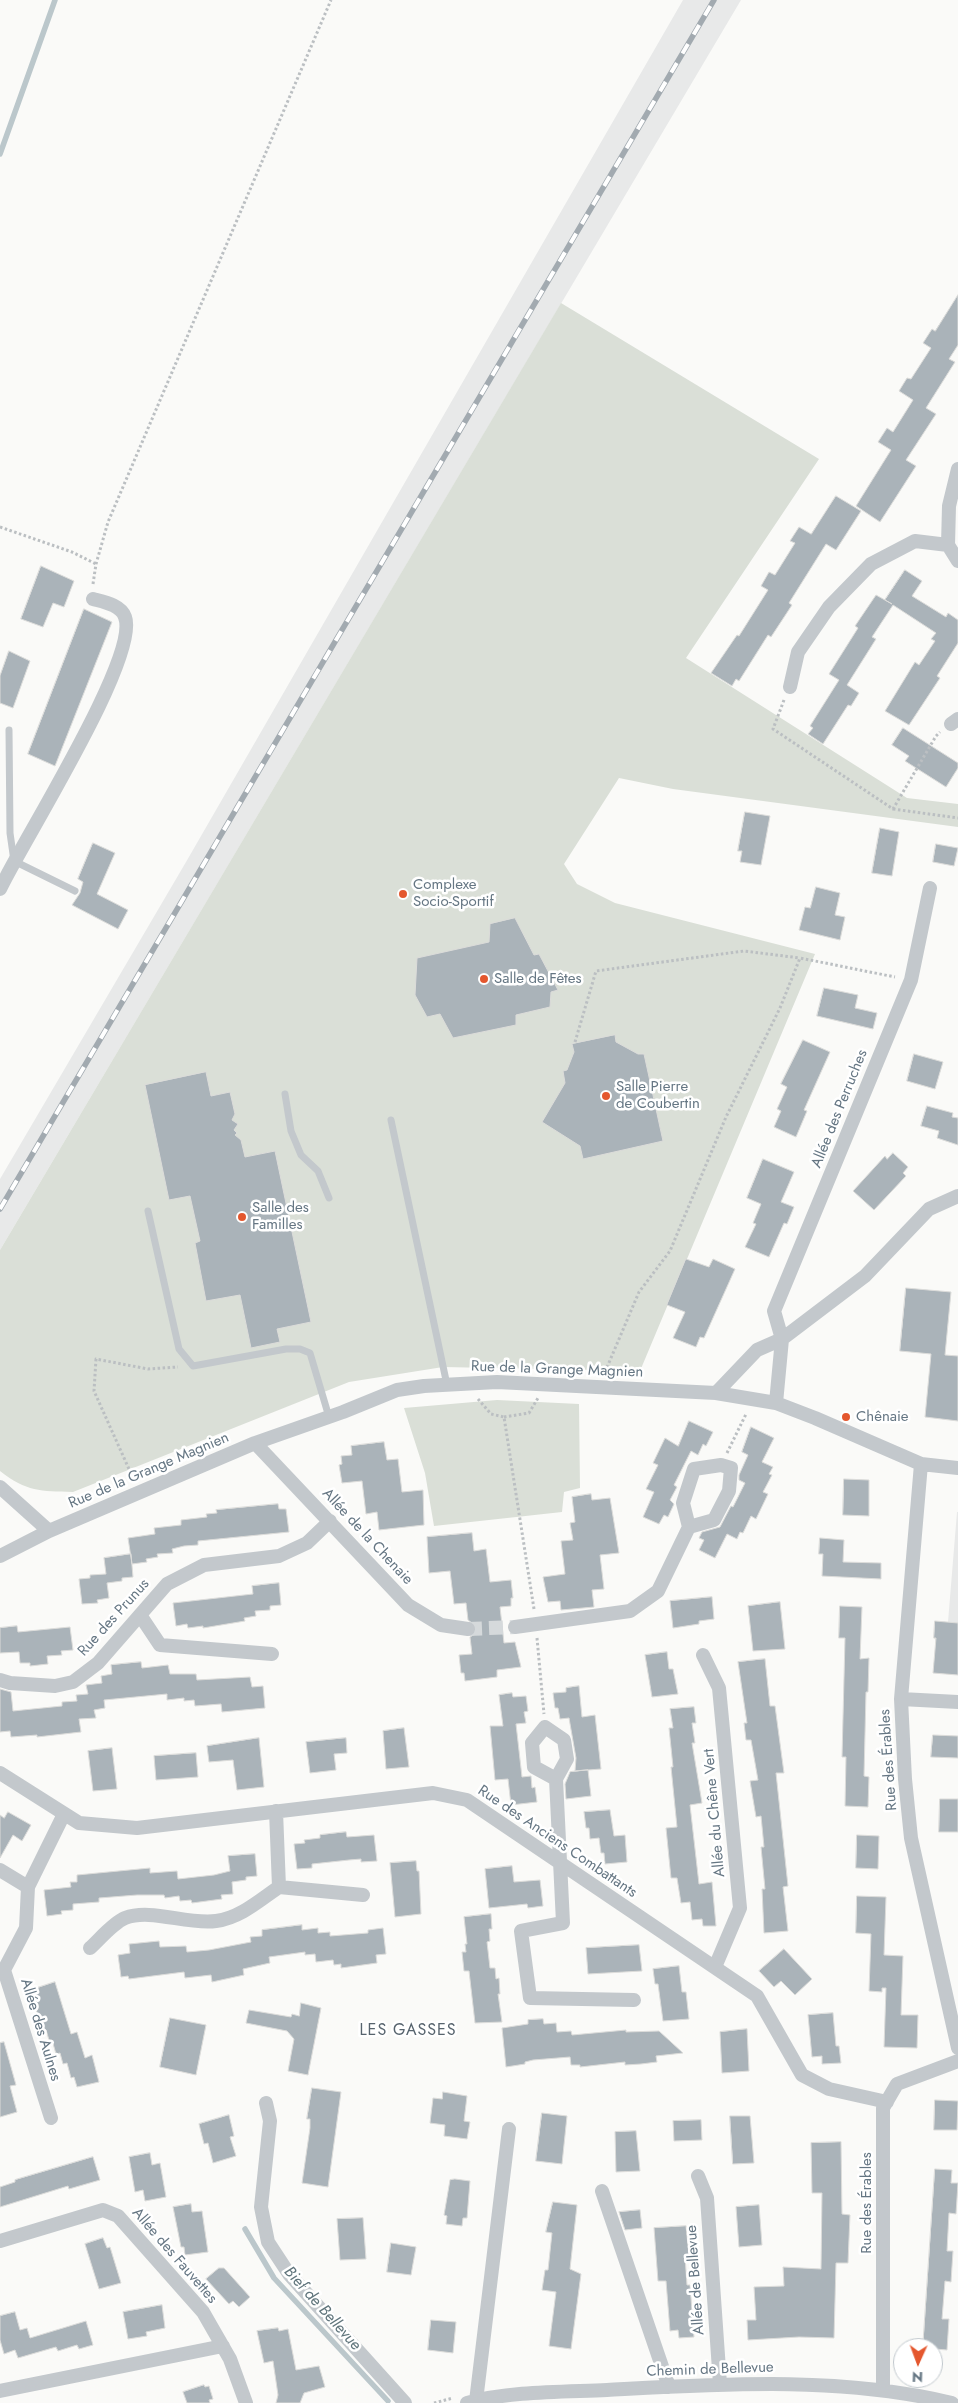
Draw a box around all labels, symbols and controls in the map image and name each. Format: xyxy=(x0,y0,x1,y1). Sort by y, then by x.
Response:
place label: Complexe Socio-Sportif xyxy=(413,876,494,911)
marker: Complexe Socio-Sportif xyxy=(397,888,409,900)
place label: Salle de Fêtes xyxy=(494,970,581,988)
marker: Salle de Fêtes xyxy=(478,973,490,985)
street label: Allée des Perruches xyxy=(808,1047,872,1171)
place label: Salle Pierre de Coubertin xyxy=(616,1078,700,1113)
marker: Salle Pierre de Coubertin xyxy=(600,1090,612,1102)
place label: Salle des Familles xyxy=(252,1199,309,1234)
marker: Salle des Familles xyxy=(236,1211,248,1223)
street label: Rue de la Grange Magnien xyxy=(471,1358,643,1382)
place label: Chênaie xyxy=(856,1408,909,1426)
marker: Chênaie xyxy=(840,1411,852,1423)
street label: Rue de la Grange Magnien xyxy=(66,1429,232,1513)
street label: Allée de la Chenaie xyxy=(318,1485,416,1589)
street label: Rue des Prunus xyxy=(75,1576,153,1660)
street label: Rue des Érables xyxy=(876,1709,902,1811)
street label: Allée du Chêne Vert xyxy=(700,1748,730,1878)
street label: Rue des Anciens Combattants xyxy=(474,1782,640,1902)
street label: Allée des Aulnes xyxy=(16,1977,64,2083)
district label: LES GASSES xyxy=(358,2021,458,2041)
street label: Rue des Érables xyxy=(858,2152,876,2254)
street label: Allée des Fauvettes xyxy=(128,2205,220,2307)
street label: Allée de Bellevue xyxy=(683,2224,709,2336)
water label: Bief de Bellevue xyxy=(279,2263,365,2355)
north arrow xyxy=(893,2338,943,2388)
street label: Chemin de Bellevue xyxy=(646,2359,774,2381)
text: N xyxy=(912,2367,923,2387)

